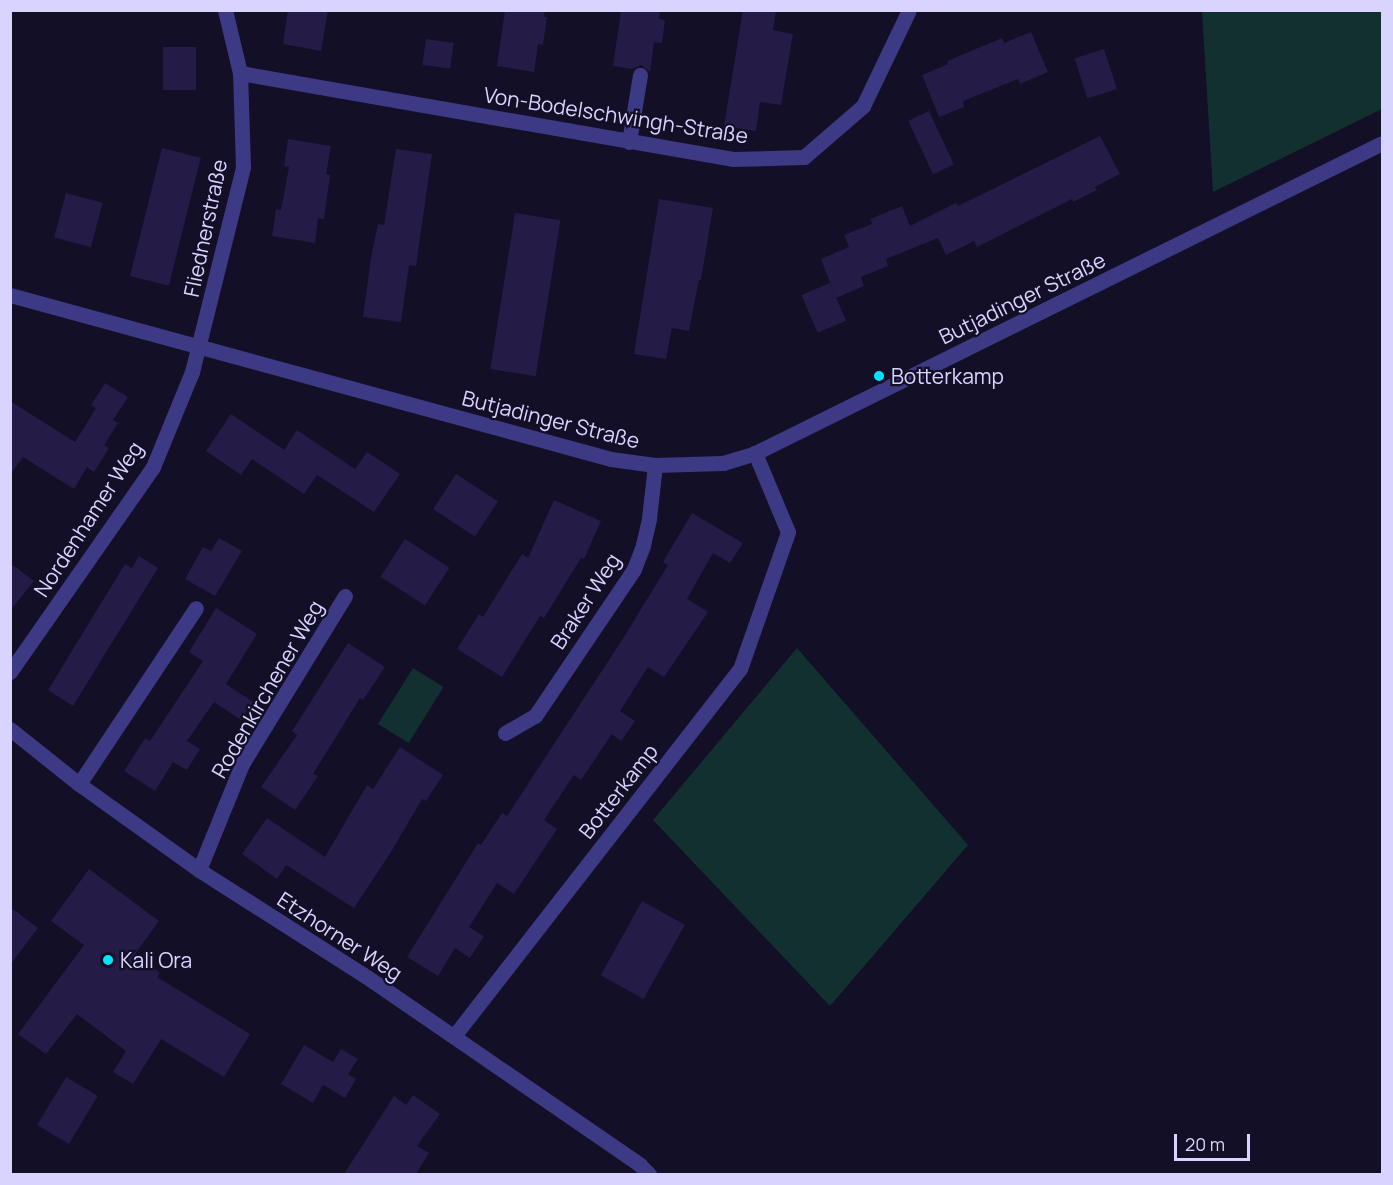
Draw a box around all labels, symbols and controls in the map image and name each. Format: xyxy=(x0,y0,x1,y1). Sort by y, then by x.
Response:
street label: Von-Bodelschwingh-Straße xyxy=(482,82,750,148)
street label: Fliednerstraße xyxy=(178,157,232,299)
street label: Butjadinger Straße xyxy=(935,247,1109,349)
place label: Botterkamp xyxy=(891,363,1004,389)
marker: Botterkamp xyxy=(872,369,886,383)
street label: Butjadinger Straße xyxy=(460,385,642,453)
street label: Nordenhamer Weg xyxy=(28,437,148,601)
street label: Braker Weg xyxy=(545,548,625,654)
street label: Rodenkirchener Weg xyxy=(206,596,328,782)
street label: Botterkamp xyxy=(573,739,663,843)
street label: Etzhorner Weg xyxy=(273,886,407,986)
place label: Kali Ora xyxy=(120,947,192,973)
marker: Kali Ora xyxy=(101,953,115,967)
scale bar xyxy=(1177,1122,1254,1160)
text: 20 m xyxy=(1185,1132,1225,1156)

